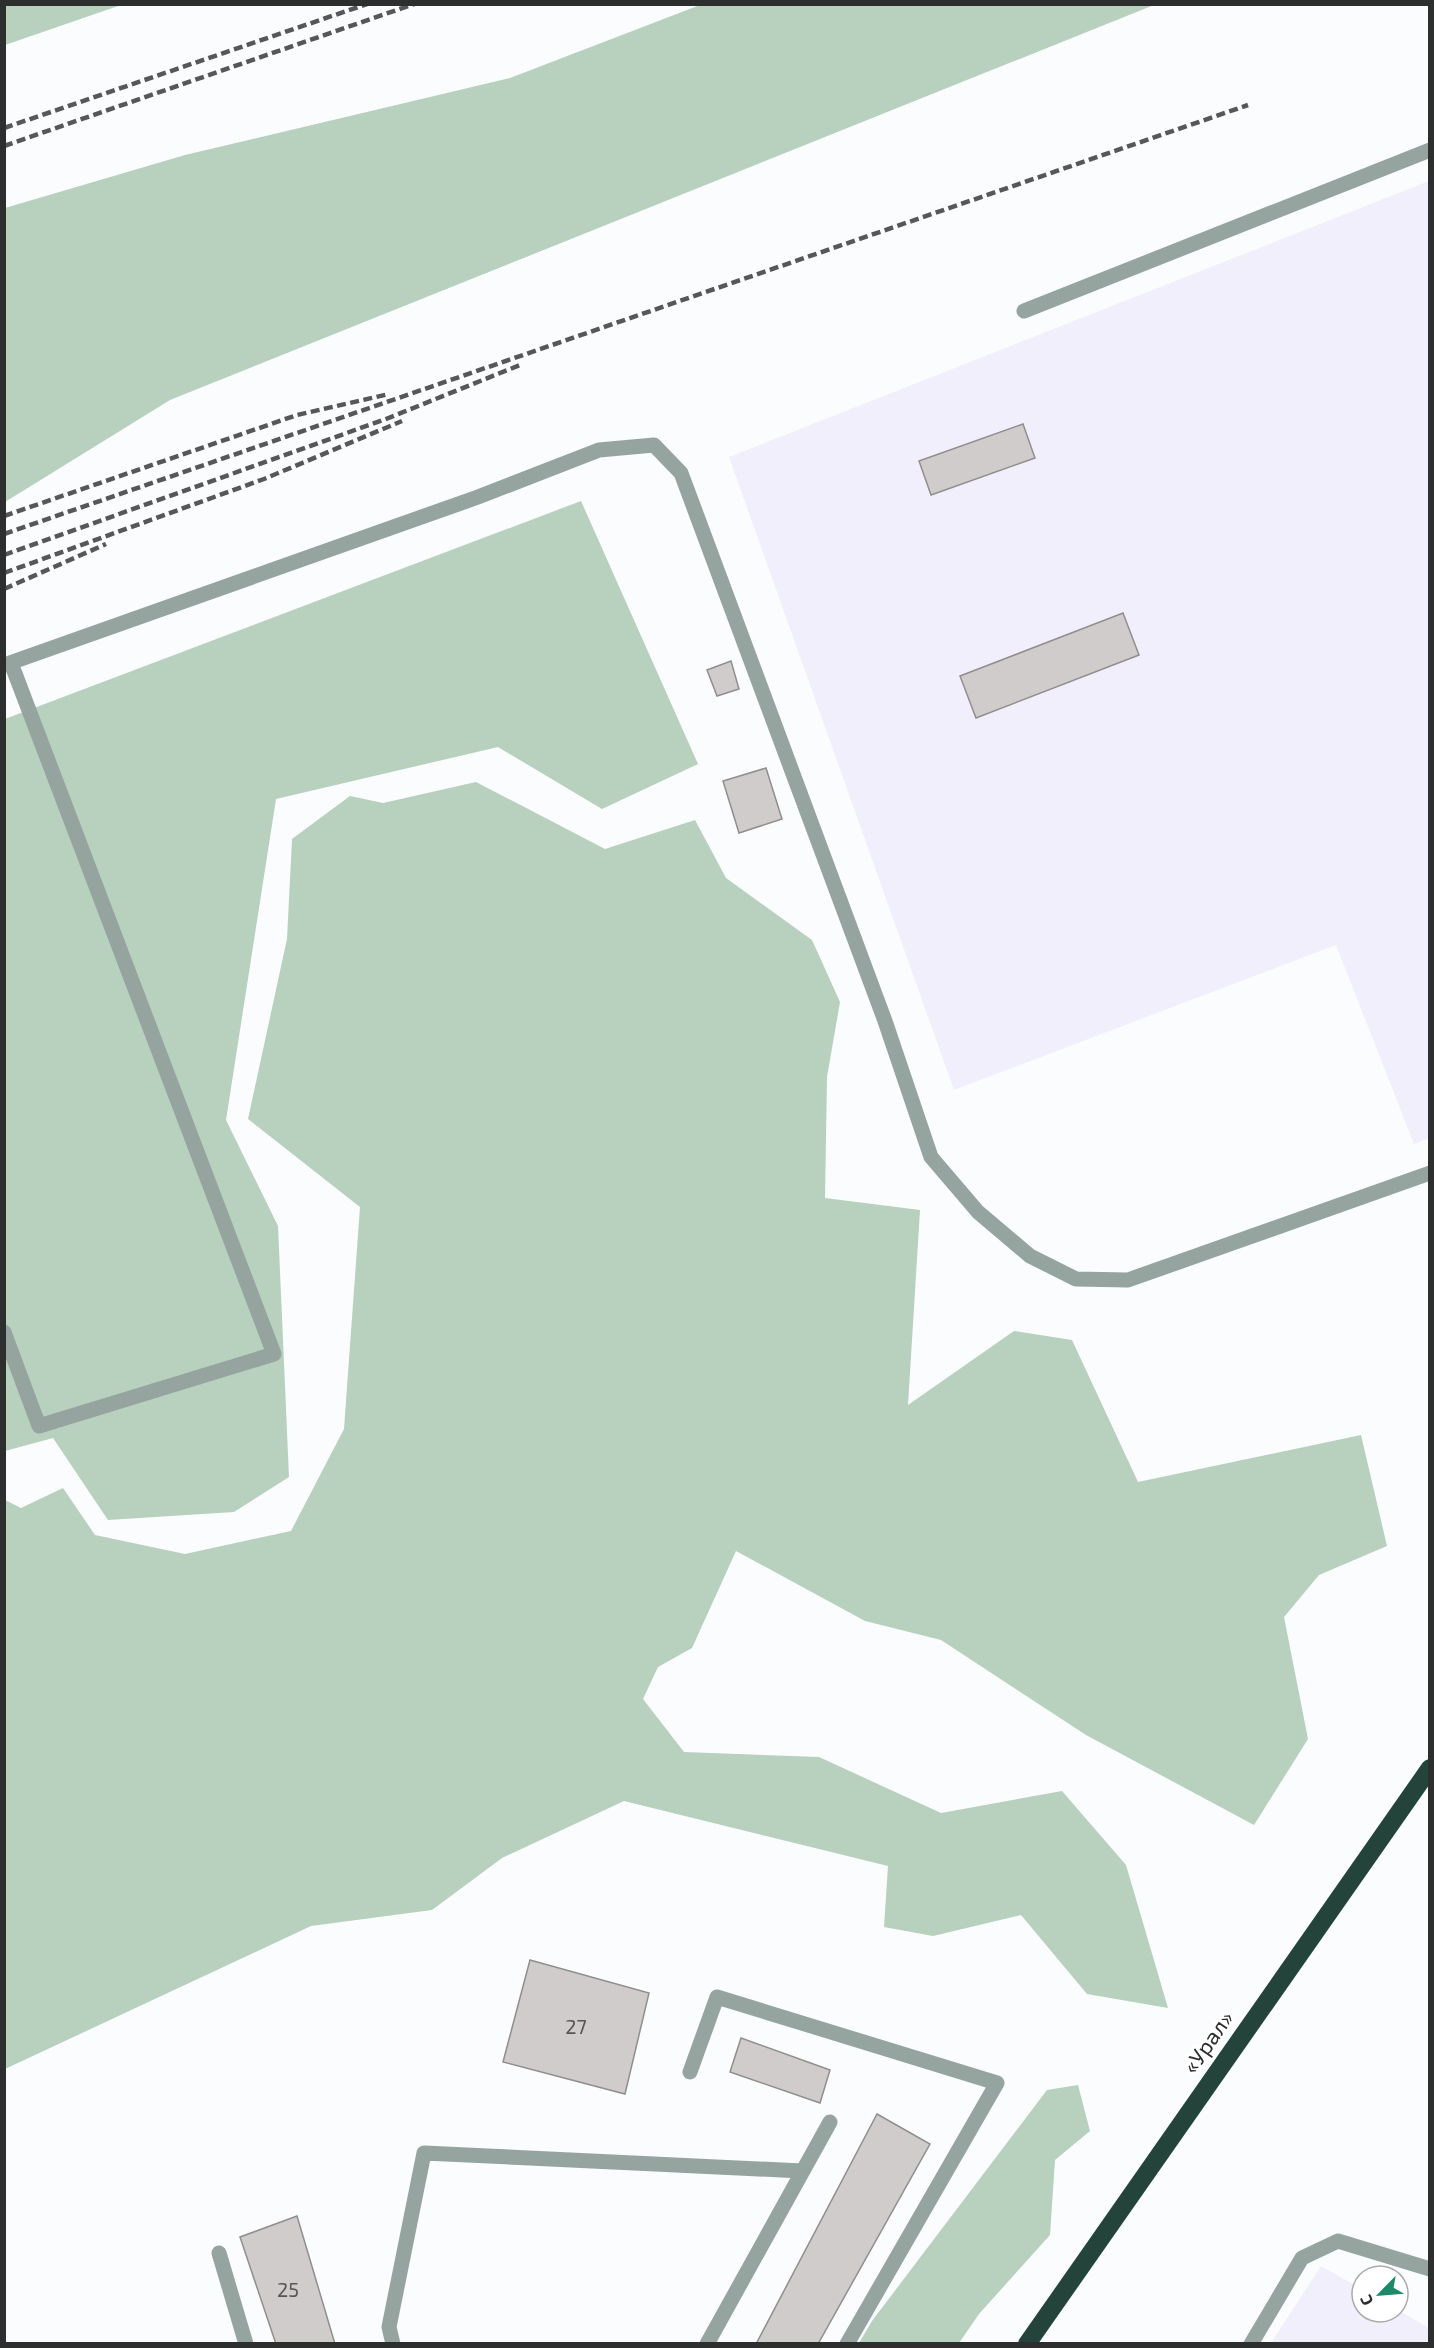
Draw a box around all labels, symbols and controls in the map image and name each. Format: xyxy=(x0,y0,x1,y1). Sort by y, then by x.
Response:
street label: «Урал» xyxy=(1176,2005,1238,2078)
house number: 27 xyxy=(565,2014,587,2038)
north arrow xyxy=(1350,2264,1410,2324)
house number: 25 xyxy=(277,2277,299,2301)
text: С xyxy=(1355,2292,1377,2309)

